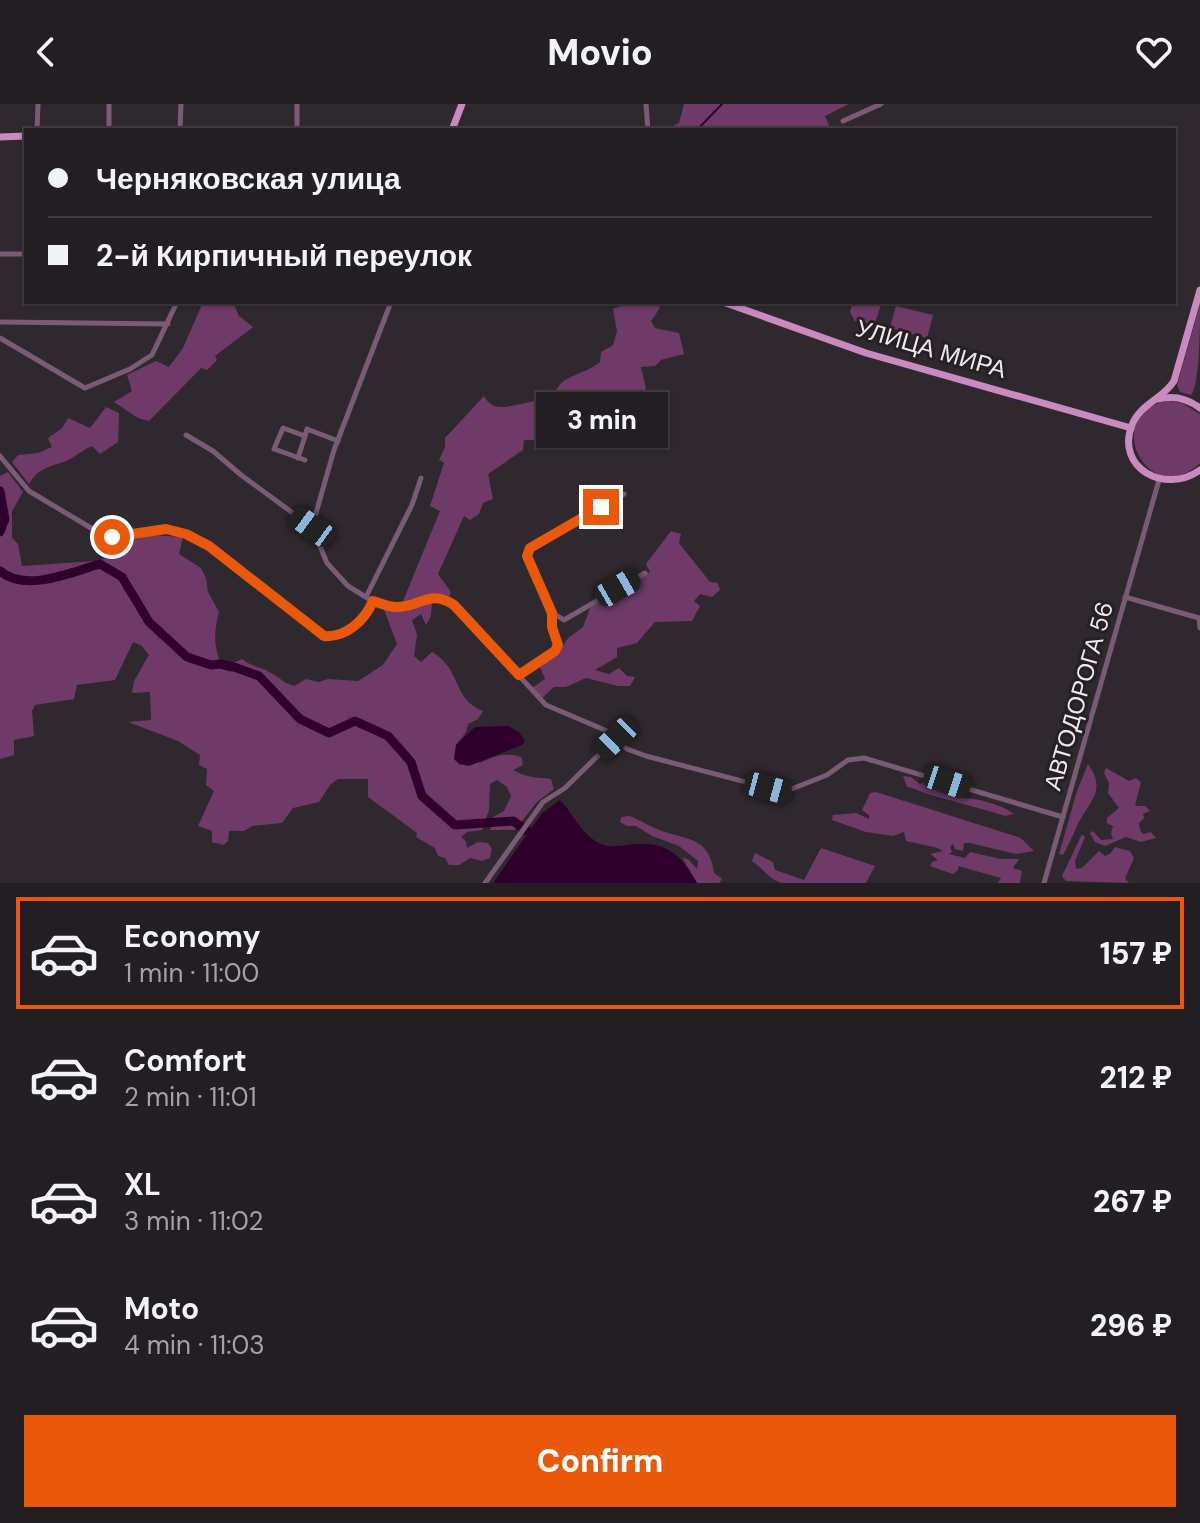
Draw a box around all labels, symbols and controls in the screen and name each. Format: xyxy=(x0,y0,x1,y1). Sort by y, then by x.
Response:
text: Movio xyxy=(547,29,653,76)
icon: back xyxy=(24,30,68,74)
icon: heart xyxy=(1132,30,1176,74)
text: Черняковская улица xyxy=(96,159,401,198)
text: 2-й Кирпичный переулок xyxy=(96,236,472,275)
street label: УЛИЦА МИРА xyxy=(852,312,1010,385)
callout: 3 min xyxy=(535,391,667,447)
text: 3 min xyxy=(567,403,637,437)
route end xyxy=(583,489,619,525)
car xyxy=(286,503,338,551)
route start xyxy=(94,519,130,555)
car xyxy=(591,566,645,610)
street label: АВТОДОРОГА 56 xyxy=(1037,598,1120,794)
car xyxy=(590,713,642,763)
car xyxy=(920,763,974,801)
car xyxy=(742,770,794,806)
icon: car xyxy=(28,917,100,989)
text: Economy xyxy=(124,917,261,956)
text: 157 ₽ xyxy=(1100,934,1172,973)
text: 1 min · 11:00 xyxy=(124,956,259,990)
icon: car xyxy=(28,1041,100,1113)
text: Comfort xyxy=(124,1041,247,1080)
text: 212 ₽ xyxy=(1100,1058,1172,1097)
text: 2 min · 11:01 xyxy=(124,1080,257,1114)
icon: car xyxy=(28,1165,100,1237)
text: XL xyxy=(124,1165,161,1204)
text: 267 ₽ xyxy=(1093,1182,1172,1221)
text: 3 min · 11:02 xyxy=(124,1204,264,1238)
icon: car xyxy=(28,1289,100,1361)
text: Moto xyxy=(124,1289,199,1328)
text: 296 ₽ xyxy=(1090,1306,1172,1345)
text: 4 min · 11:03 xyxy=(124,1328,265,1362)
button: Confirm xyxy=(24,1415,1176,1507)

